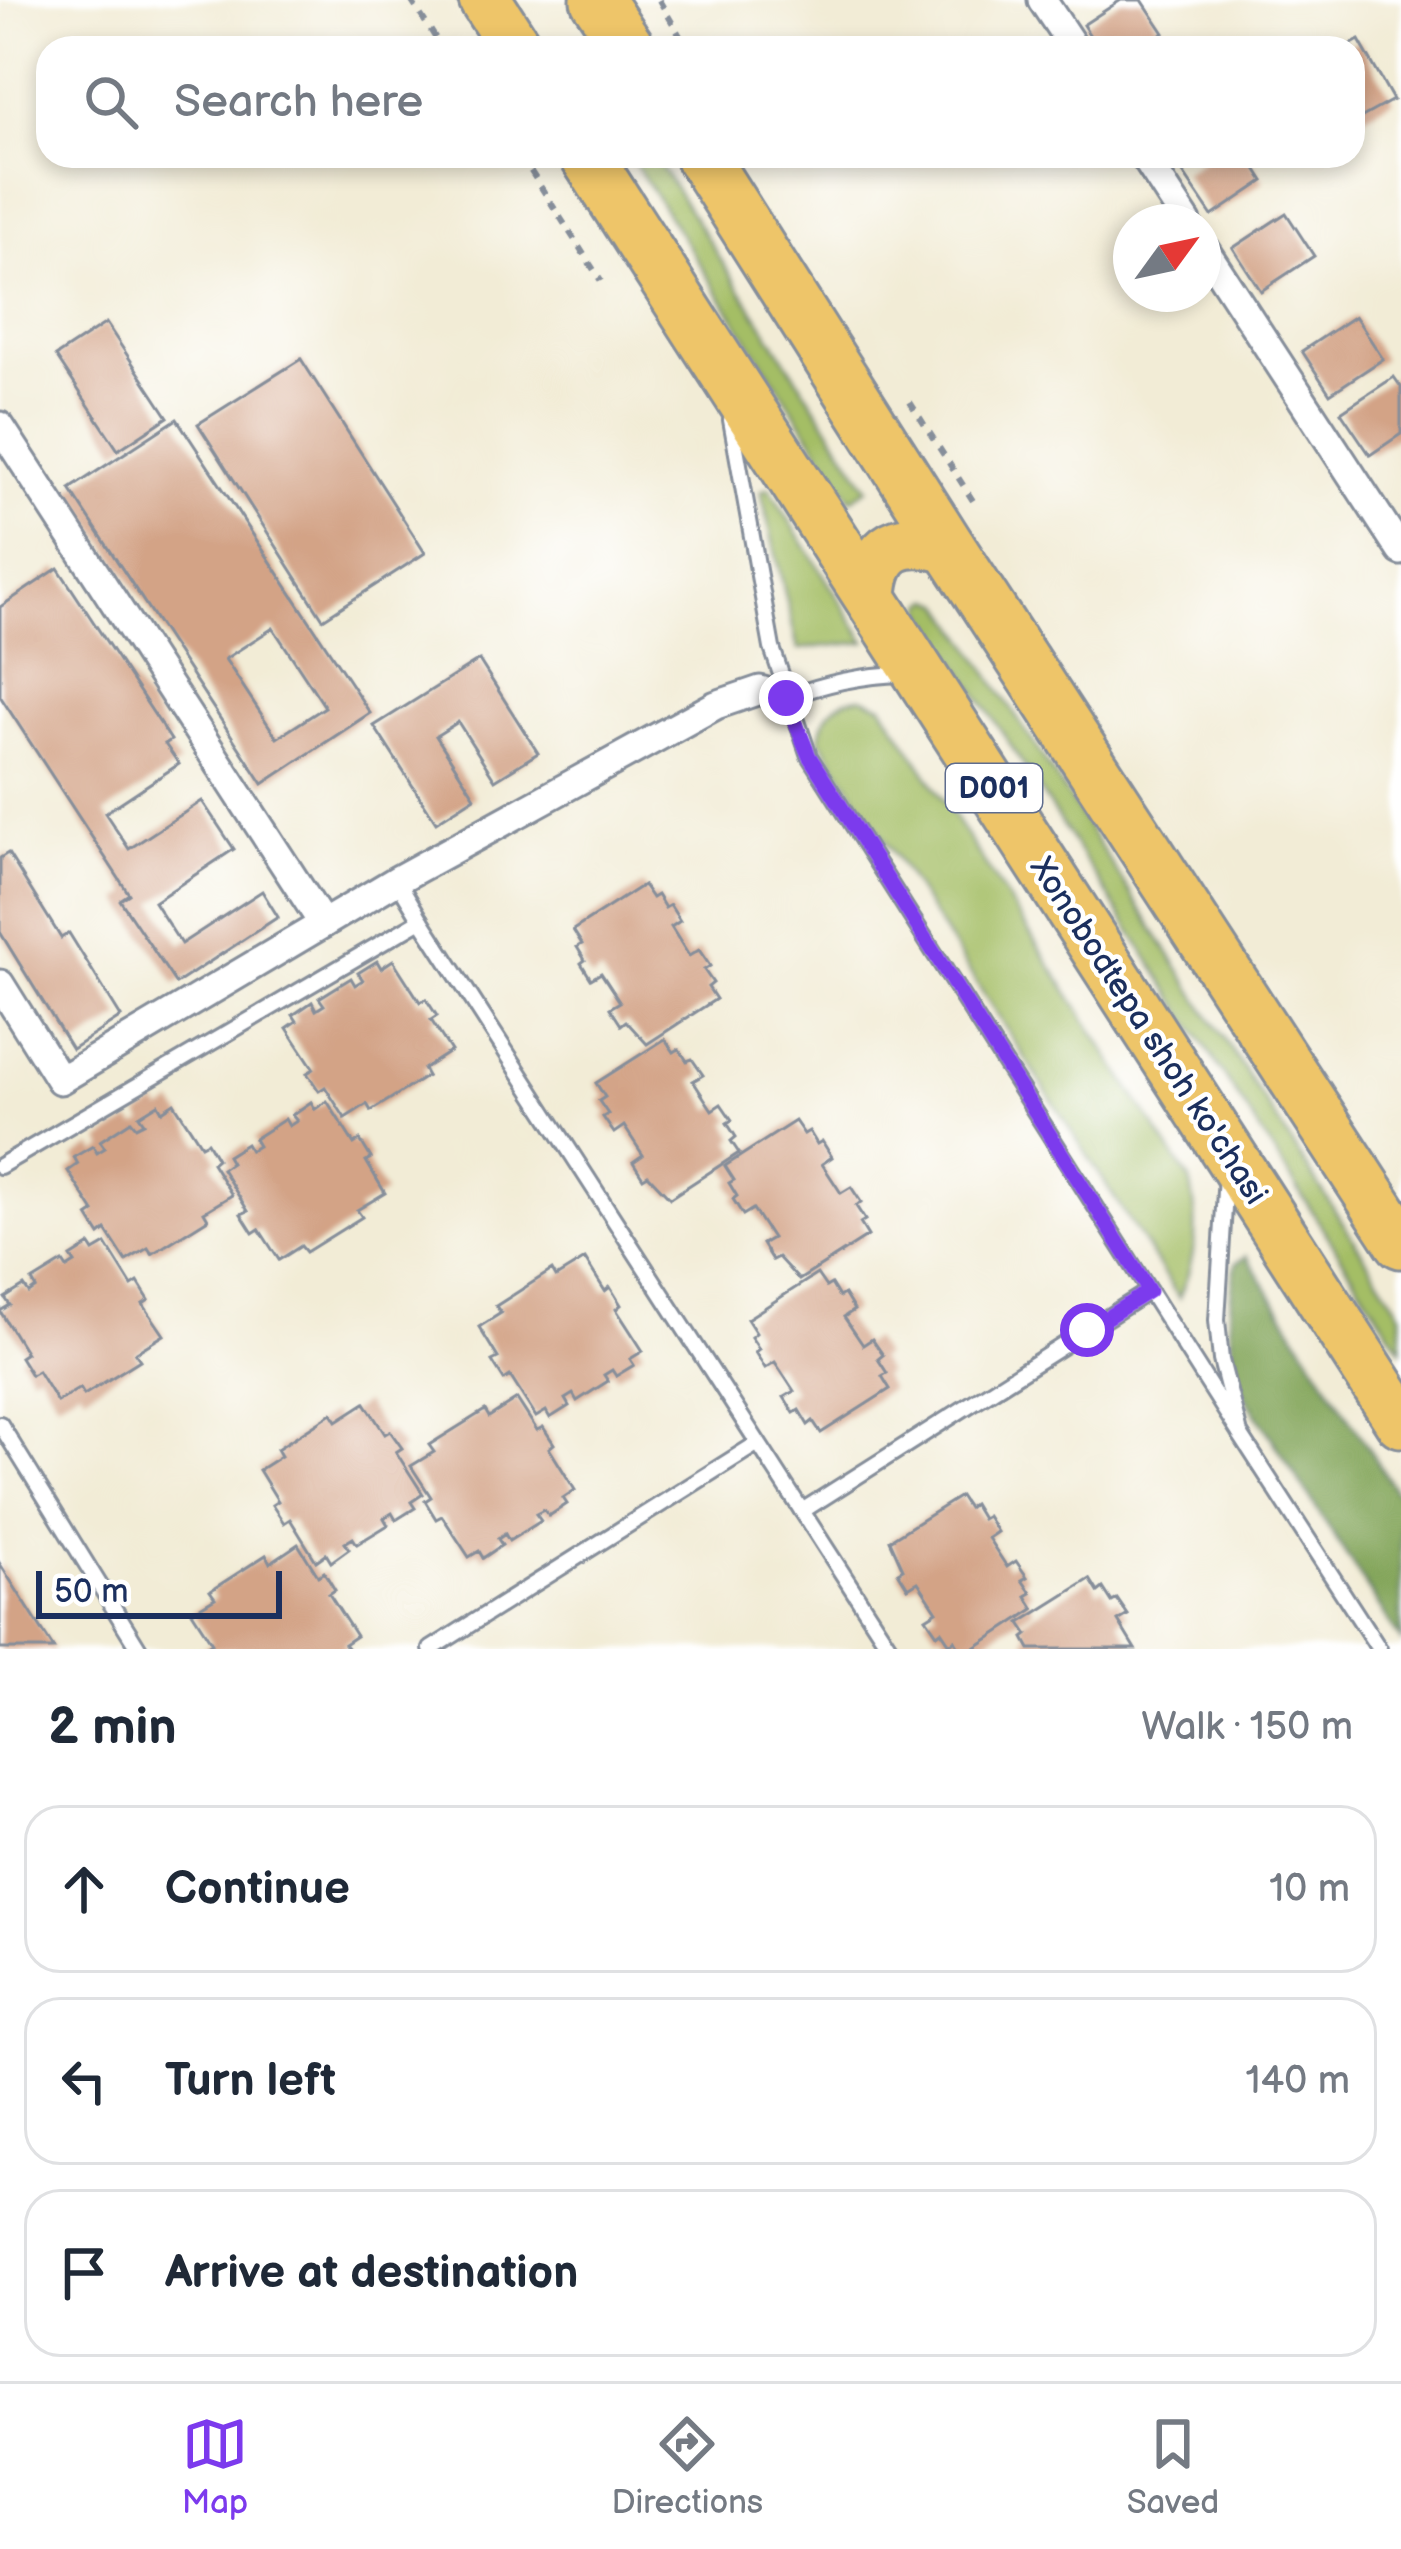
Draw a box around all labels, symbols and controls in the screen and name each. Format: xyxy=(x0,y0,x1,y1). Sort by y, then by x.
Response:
search box xyxy=(36,36,1365,168)
icon: search xyxy=(78,69,144,135)
text: Search here xyxy=(174,75,423,130)
north arrow xyxy=(1113,204,1221,312)
route end xyxy=(759,671,813,725)
road number: D001 xyxy=(946,764,1042,812)
street label: Xonobodtepa shoh ko'chasi xyxy=(1020,849,1276,1212)
route start xyxy=(1060,1303,1114,1357)
scale bar xyxy=(36,1565,282,1618)
text: 50 m xyxy=(54,1572,129,1612)
text: 2 min xyxy=(48,1697,177,1758)
text: Walk · 150 m xyxy=(1141,1704,1353,1751)
icon: ahead xyxy=(51,1856,117,1922)
text: Continue xyxy=(165,1862,350,1917)
text: 10 m xyxy=(1269,1866,1350,1913)
icon: left xyxy=(51,2048,117,2114)
text: Turn left xyxy=(165,2054,336,2109)
text: 140 m xyxy=(1245,2058,1350,2105)
icon: arrive xyxy=(51,2240,117,2306)
text: Arrive at destination xyxy=(165,2246,578,2301)
tab: Map xyxy=(182,2411,248,2523)
tab: Directions xyxy=(611,2411,763,2523)
tab: Saved xyxy=(1127,2411,1219,2523)

